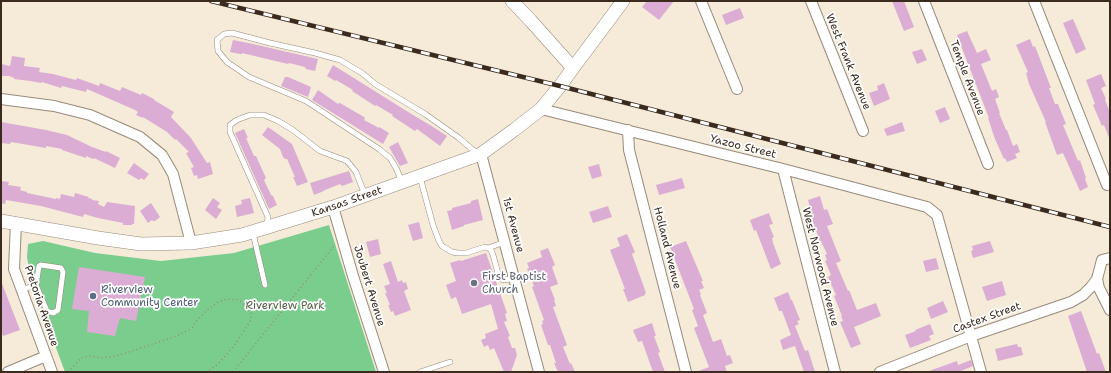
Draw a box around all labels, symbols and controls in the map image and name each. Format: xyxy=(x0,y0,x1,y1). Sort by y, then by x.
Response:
street label: West Frank Avenue xyxy=(823,12,873,112)
street label: Temple Avenue xyxy=(947,39,987,117)
street label: Yazoo Street xyxy=(708,132,778,162)
street label: Kansas Street xyxy=(310,184,384,220)
street label: 1st Avenue xyxy=(499,196,527,254)
street label: Holland Avenue xyxy=(650,206,684,290)
street label: West Norwood Avenue xyxy=(799,206,841,328)
street label: Joubert Avenue xyxy=(350,244,388,328)
street label: Pretoria Avenue xyxy=(21,264,61,348)
place label: First Baptist Church xyxy=(482,270,546,296)
marker: First Baptist Church xyxy=(469,278,479,288)
place label: Riverview Community Center xyxy=(101,283,199,309)
marker: Riverview Community Center xyxy=(88,291,98,301)
park label: Riverview Park xyxy=(245,299,325,313)
street label: Castex Street xyxy=(951,300,1023,336)

